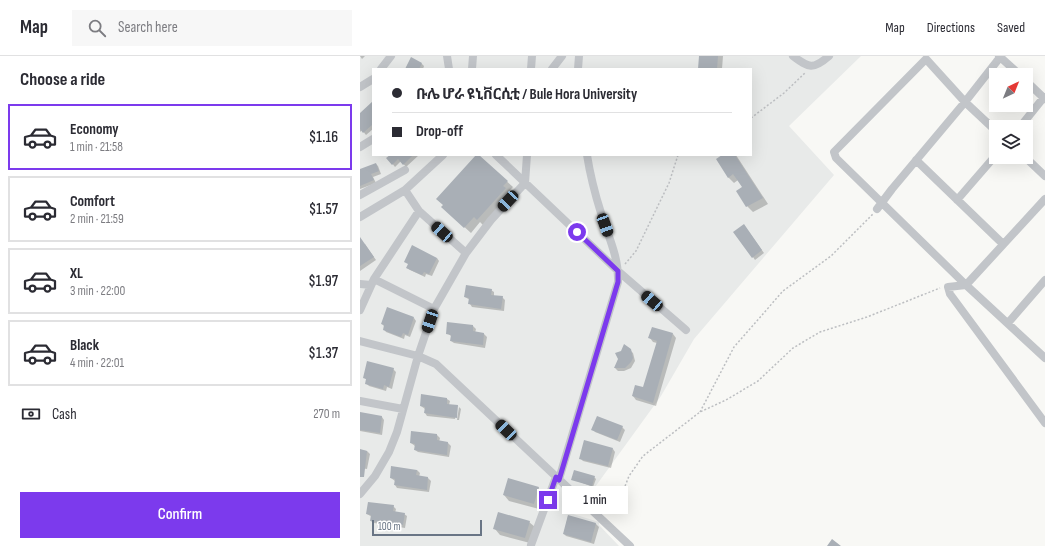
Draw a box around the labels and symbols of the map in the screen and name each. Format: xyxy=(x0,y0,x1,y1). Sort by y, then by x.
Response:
north arrow xyxy=(989,68,1033,112)
car xyxy=(495,188,521,214)
car xyxy=(595,212,615,238)
car xyxy=(429,220,455,244)
route start xyxy=(568,223,586,241)
car xyxy=(639,289,665,313)
car xyxy=(420,308,440,334)
car xyxy=(493,417,519,443)
callout: 1 min xyxy=(562,486,628,514)
route end xyxy=(539,491,557,509)
scale bar xyxy=(372,518,482,537)

